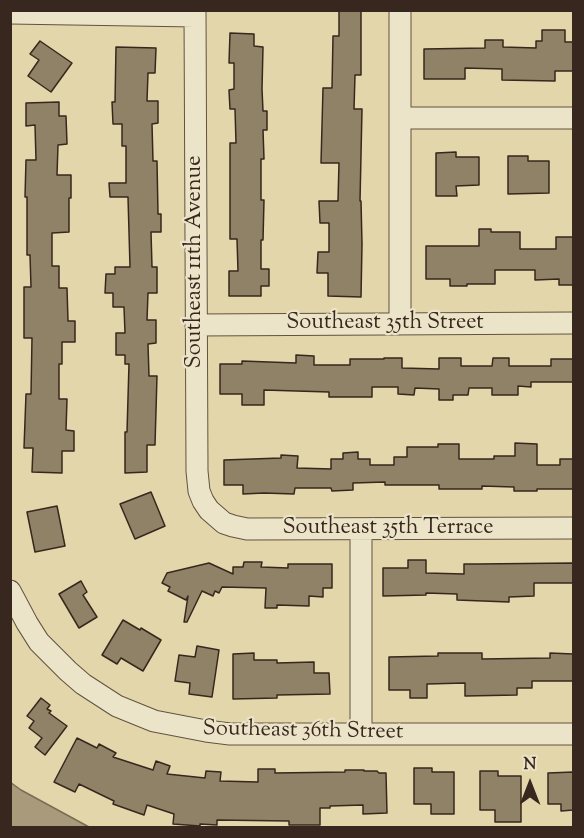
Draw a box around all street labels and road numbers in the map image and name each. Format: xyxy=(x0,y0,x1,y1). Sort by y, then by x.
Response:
street label: Southeast 11th Avenue xyxy=(183,156,209,368)
street label: Southeast 35th Street xyxy=(286,311,484,337)
street label: Southeast 35th Terrace xyxy=(282,516,494,542)
street label: Southeast 36th Street xyxy=(202,717,404,747)

